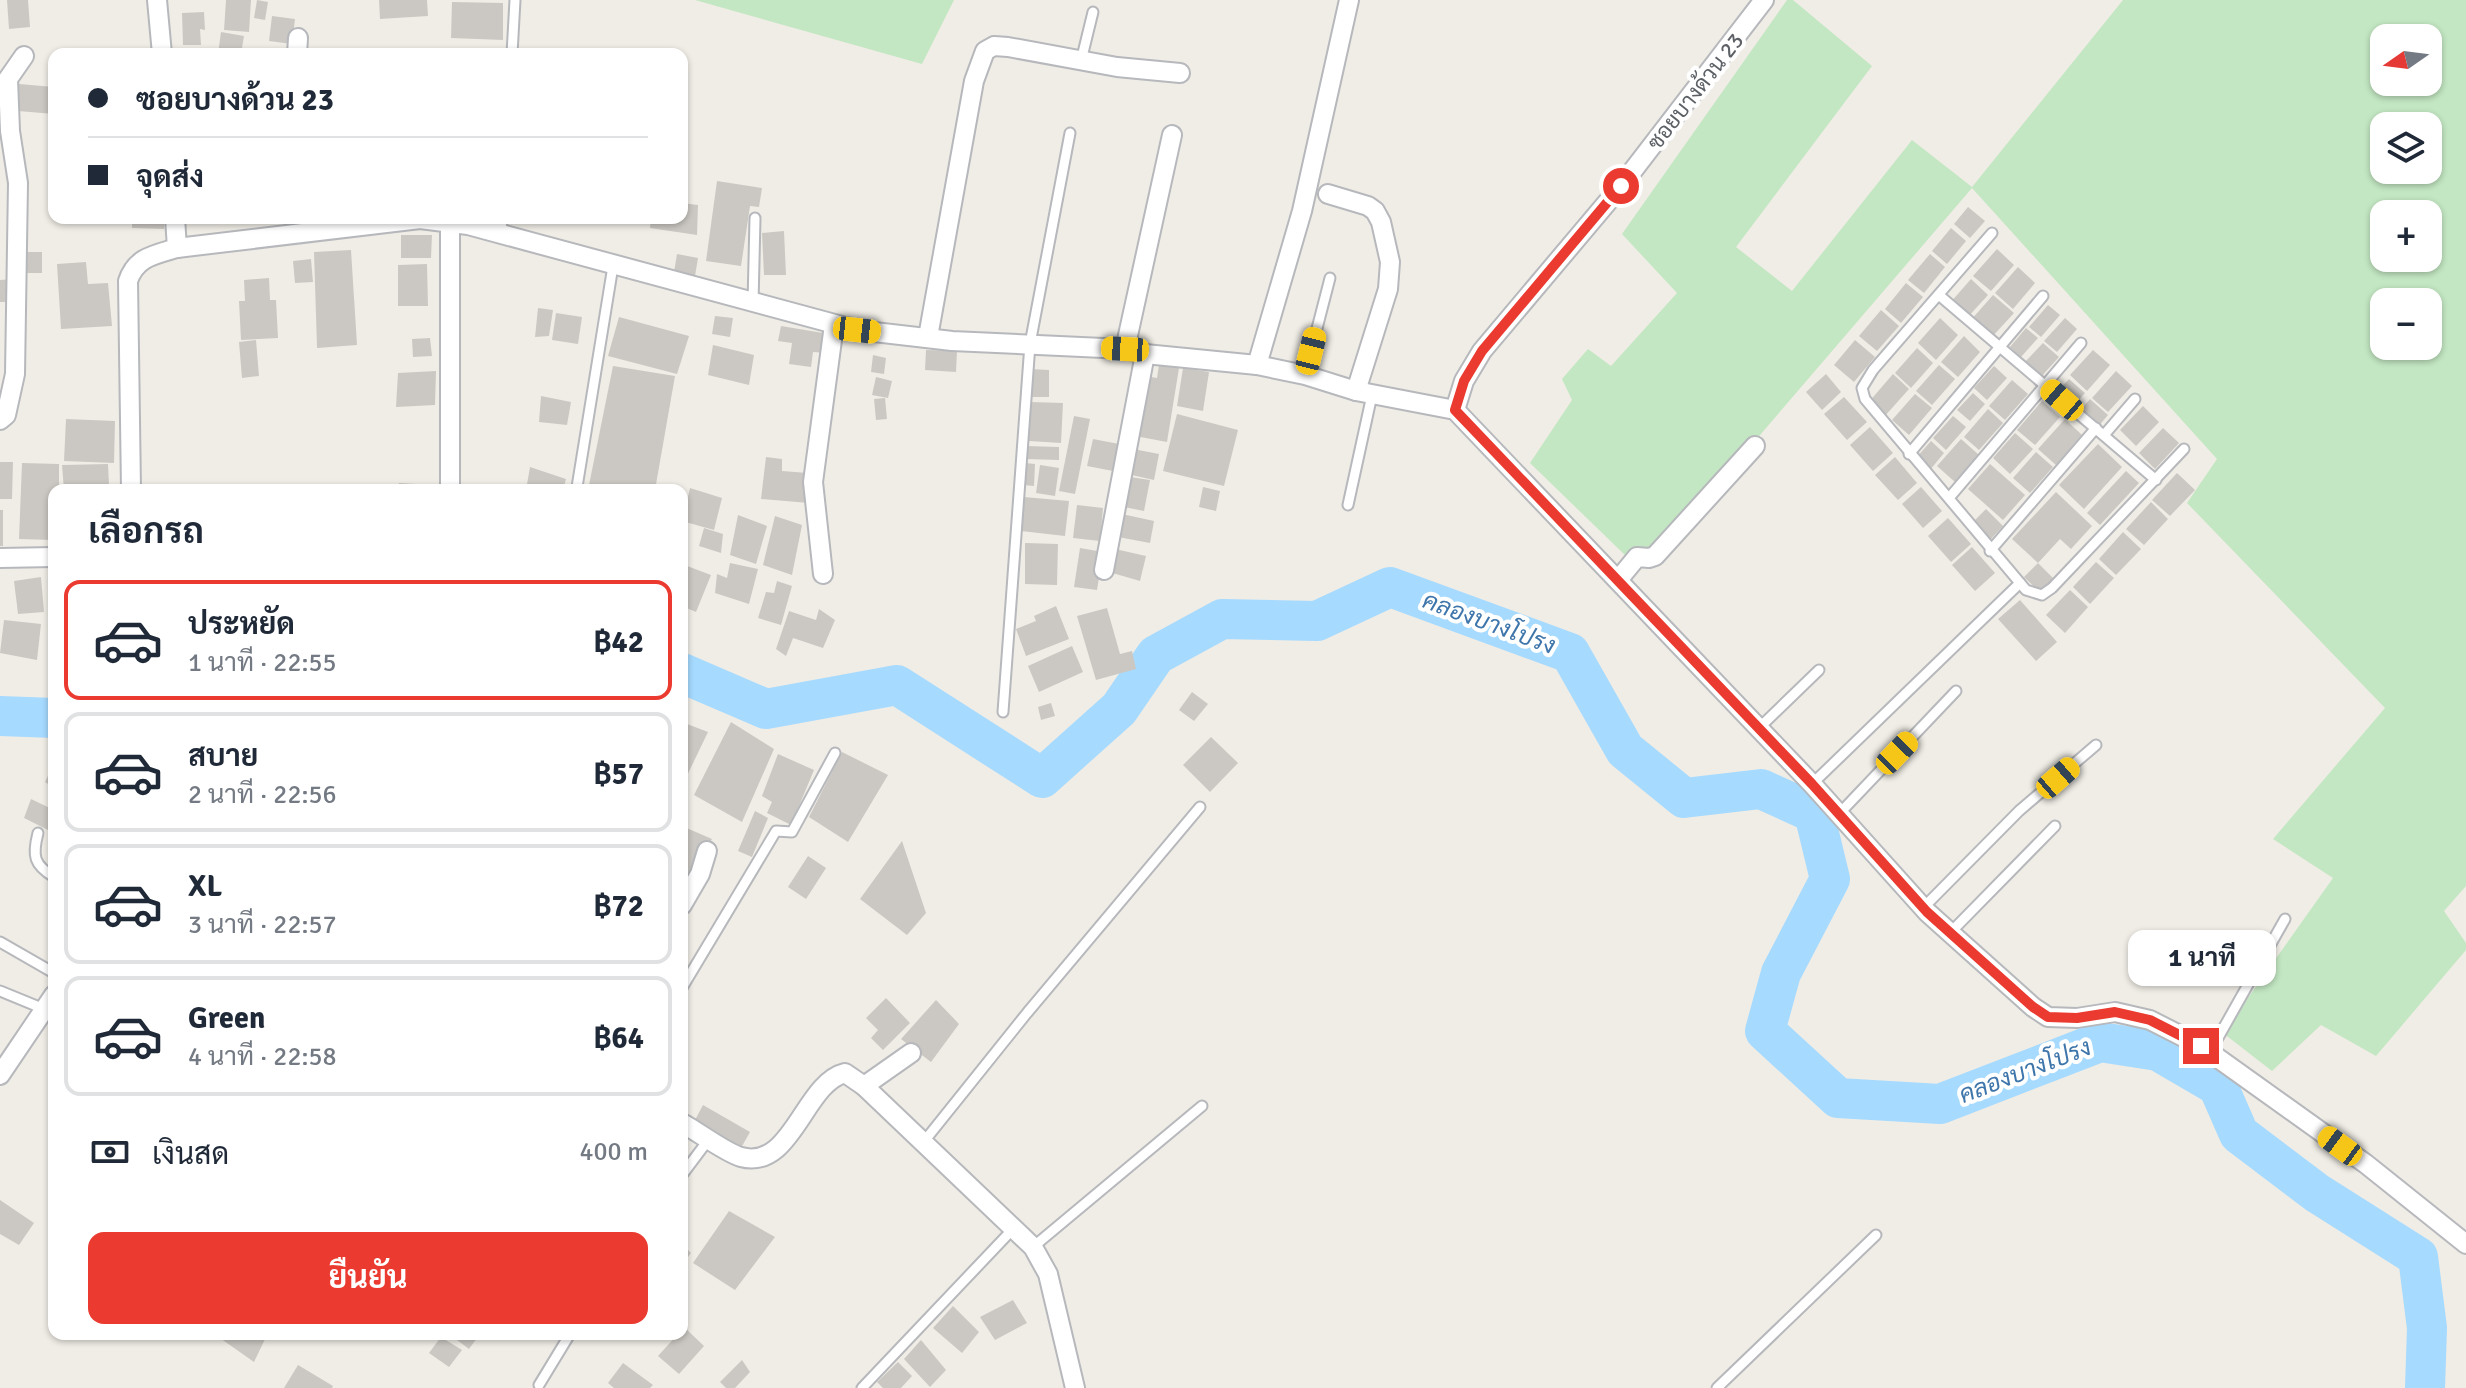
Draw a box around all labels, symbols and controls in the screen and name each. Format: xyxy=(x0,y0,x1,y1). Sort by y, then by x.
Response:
north arrow xyxy=(2370,24,2442,96)
map controls xyxy=(2370,24,2442,360)
street label: ซอยบางด้วน 23 xyxy=(1641,27,1749,155)
text: ซอยบางด้วน 23 xyxy=(136,82,334,119)
button: layers xyxy=(2370,112,2442,184)
text: จุดส่ง xyxy=(136,159,204,196)
route start xyxy=(1603,168,1639,204)
button: + xyxy=(2370,200,2442,272)
button: − xyxy=(2370,288,2442,360)
car xyxy=(832,316,882,344)
car xyxy=(1294,325,1328,377)
car xyxy=(1100,336,1150,362)
car xyxy=(2036,375,2088,425)
text: เลือกรถ xyxy=(88,509,204,554)
water label: คลองบางโปรง xyxy=(1419,584,1560,661)
icon: car xyxy=(92,604,164,676)
text: ประหยัด xyxy=(188,606,295,643)
text: ฿42 xyxy=(594,624,644,661)
text: 1 นาที · 22:55 xyxy=(188,647,337,679)
car xyxy=(1872,727,1922,779)
icon: car xyxy=(92,736,164,808)
text: สบาย xyxy=(188,738,258,775)
car xyxy=(2032,753,2084,803)
text: ฿57 xyxy=(594,756,644,793)
text: 2 นาที · 22:56 xyxy=(188,779,337,811)
icon: car xyxy=(92,868,164,940)
text: XL xyxy=(188,868,222,905)
text: ฿72 xyxy=(594,888,644,925)
text: 3 นาที · 22:57 xyxy=(188,909,337,941)
callout: 1 นาที xyxy=(2127,930,2275,986)
text: 1 นาที xyxy=(2168,942,2236,974)
icon: car xyxy=(92,1000,164,1072)
text: Green xyxy=(188,1000,265,1037)
text: ฿64 xyxy=(594,1020,644,1057)
route end xyxy=(2183,1028,2219,1064)
water label: คลองบางโปรง xyxy=(1955,1031,2095,1110)
text: 4 นาที · 22:58 xyxy=(188,1041,337,1073)
car xyxy=(2314,1122,2366,1170)
icon: cash xyxy=(88,1130,132,1174)
text: เงินสด xyxy=(152,1136,229,1173)
text: 400 m xyxy=(579,1136,648,1168)
button: ยืนยัน xyxy=(88,1232,648,1324)

